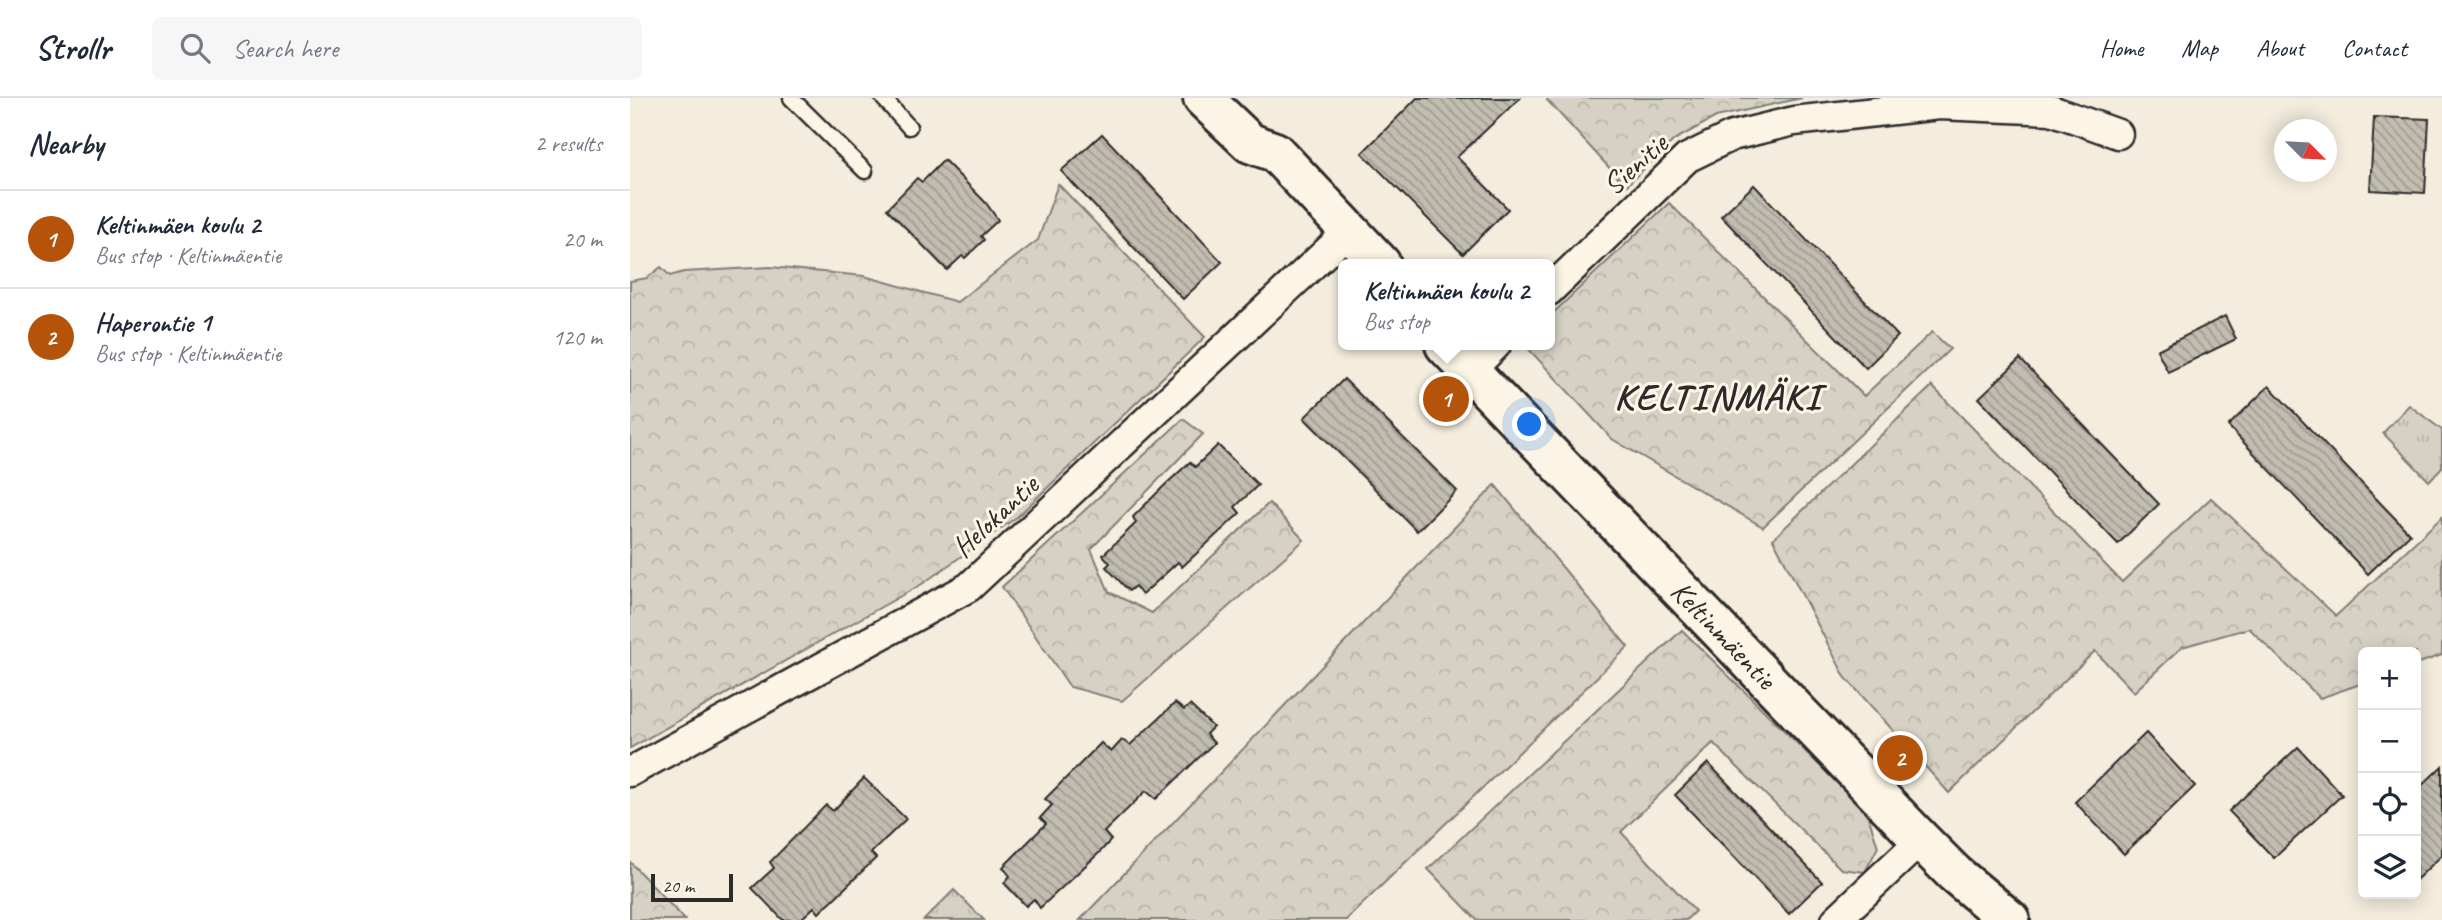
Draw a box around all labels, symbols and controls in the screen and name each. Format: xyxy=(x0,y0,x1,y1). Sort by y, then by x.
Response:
search box xyxy=(152,17,642,80)
text: Strollr xyxy=(35,27,110,69)
icon: search xyxy=(176,29,214,67)
text: Search here xyxy=(232,32,338,65)
text: Home xyxy=(2100,33,2143,63)
text: Map xyxy=(2181,33,2218,63)
text: About xyxy=(2256,33,2304,63)
text: Contact xyxy=(2342,33,2407,63)
north arrow xyxy=(2274,119,2337,182)
street label: Sienitie xyxy=(1594,123,1677,203)
text: Nearby xyxy=(28,125,104,163)
text: 2 results xyxy=(535,129,602,158)
text: Keltinmäen koulu 2 xyxy=(95,208,260,241)
text: 1 xyxy=(46,225,56,254)
text: 20 m xyxy=(563,225,602,254)
text: Bus stop · Keltinmäentie xyxy=(95,241,281,270)
popup xyxy=(1338,259,1555,350)
text: Keltinmäen koulu 2 xyxy=(1364,274,1529,307)
text: Haperontie 1 xyxy=(95,306,211,339)
text: Bus stop xyxy=(1364,307,1430,336)
text: 2 xyxy=(46,323,56,352)
text: 120 m xyxy=(553,323,602,352)
text: Bus stop · Keltinmäentie xyxy=(95,339,281,368)
pin: 1 xyxy=(1423,373,1469,425)
district label: KELTINMÄKI xyxy=(1614,373,1828,420)
your location xyxy=(1512,407,1546,441)
street label: Helokantie xyxy=(944,465,1048,566)
street label: Keltinmäentie xyxy=(1663,572,1786,699)
map controls xyxy=(2358,647,2421,899)
button: + xyxy=(2358,647,2421,710)
button: − xyxy=(2358,710,2421,773)
pin: 2 xyxy=(1877,732,1923,784)
button: locate xyxy=(2358,773,2421,836)
button: layers xyxy=(2358,836,2421,899)
scale bar xyxy=(651,871,733,903)
text: 20 m xyxy=(662,874,694,898)

